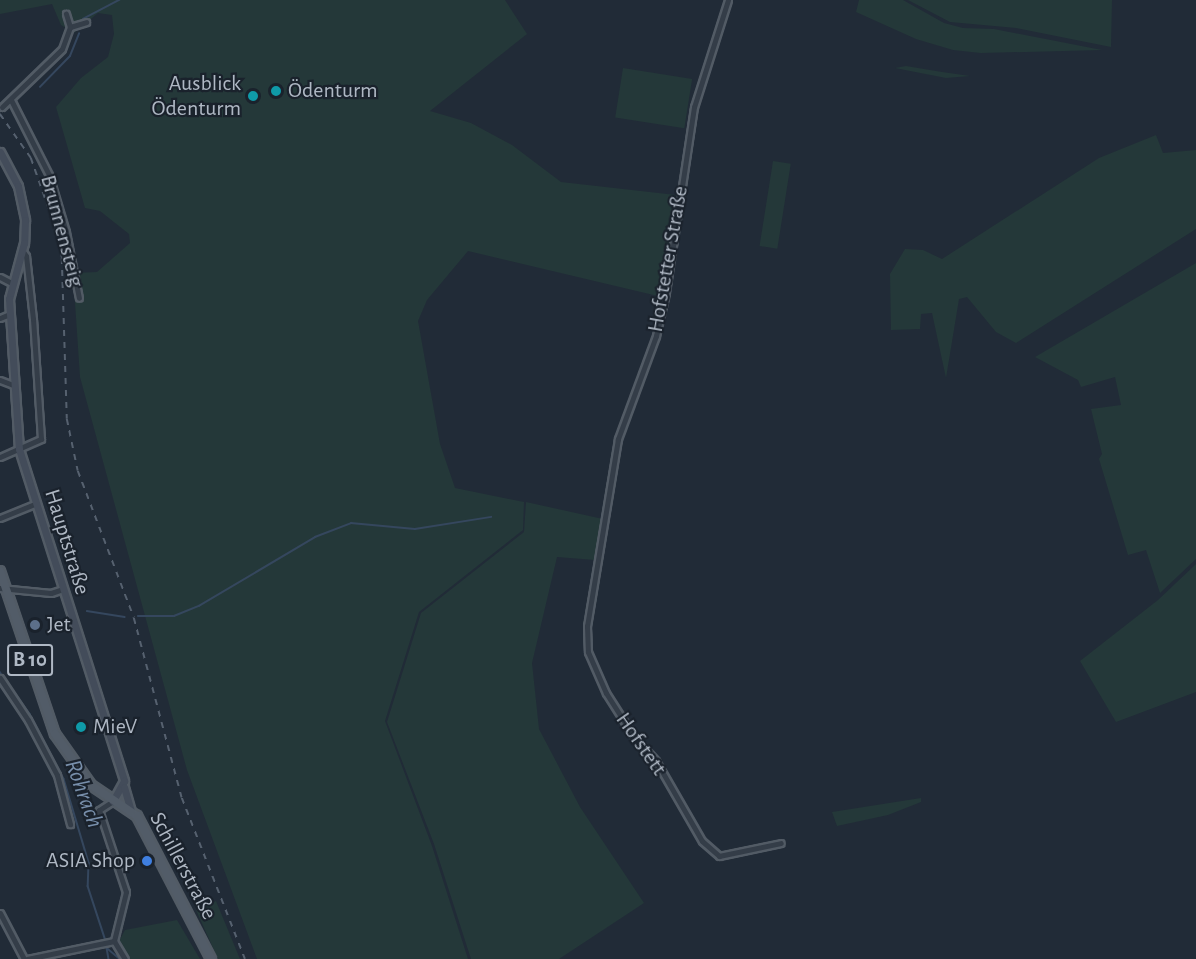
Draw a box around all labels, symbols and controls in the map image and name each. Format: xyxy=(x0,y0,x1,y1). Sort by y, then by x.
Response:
place label: Ausblick Ödenturm xyxy=(151,70,241,122)
place label: Ödenturm xyxy=(288,78,378,104)
marker: Ödenturm xyxy=(269,84,283,98)
marker: Ausblick Ödenturm xyxy=(246,89,260,103)
street label: Brunnensteig xyxy=(34,172,90,290)
street label: Hofstetter Straße xyxy=(642,184,694,334)
street label: Hauptstraße xyxy=(38,486,96,598)
place label: Jet xyxy=(47,612,71,638)
marker: Jet xyxy=(28,618,42,632)
road number: B 10 xyxy=(6,642,54,678)
street label: Hofstett xyxy=(610,707,672,781)
place label: MieV xyxy=(93,714,137,740)
marker: MieV xyxy=(74,720,88,734)
water label: Rohrach xyxy=(57,756,109,832)
street label: Schillerstraße xyxy=(144,808,222,924)
place label: ASIA Shop xyxy=(46,848,135,874)
marker: ASIA Shop xyxy=(140,854,154,868)

